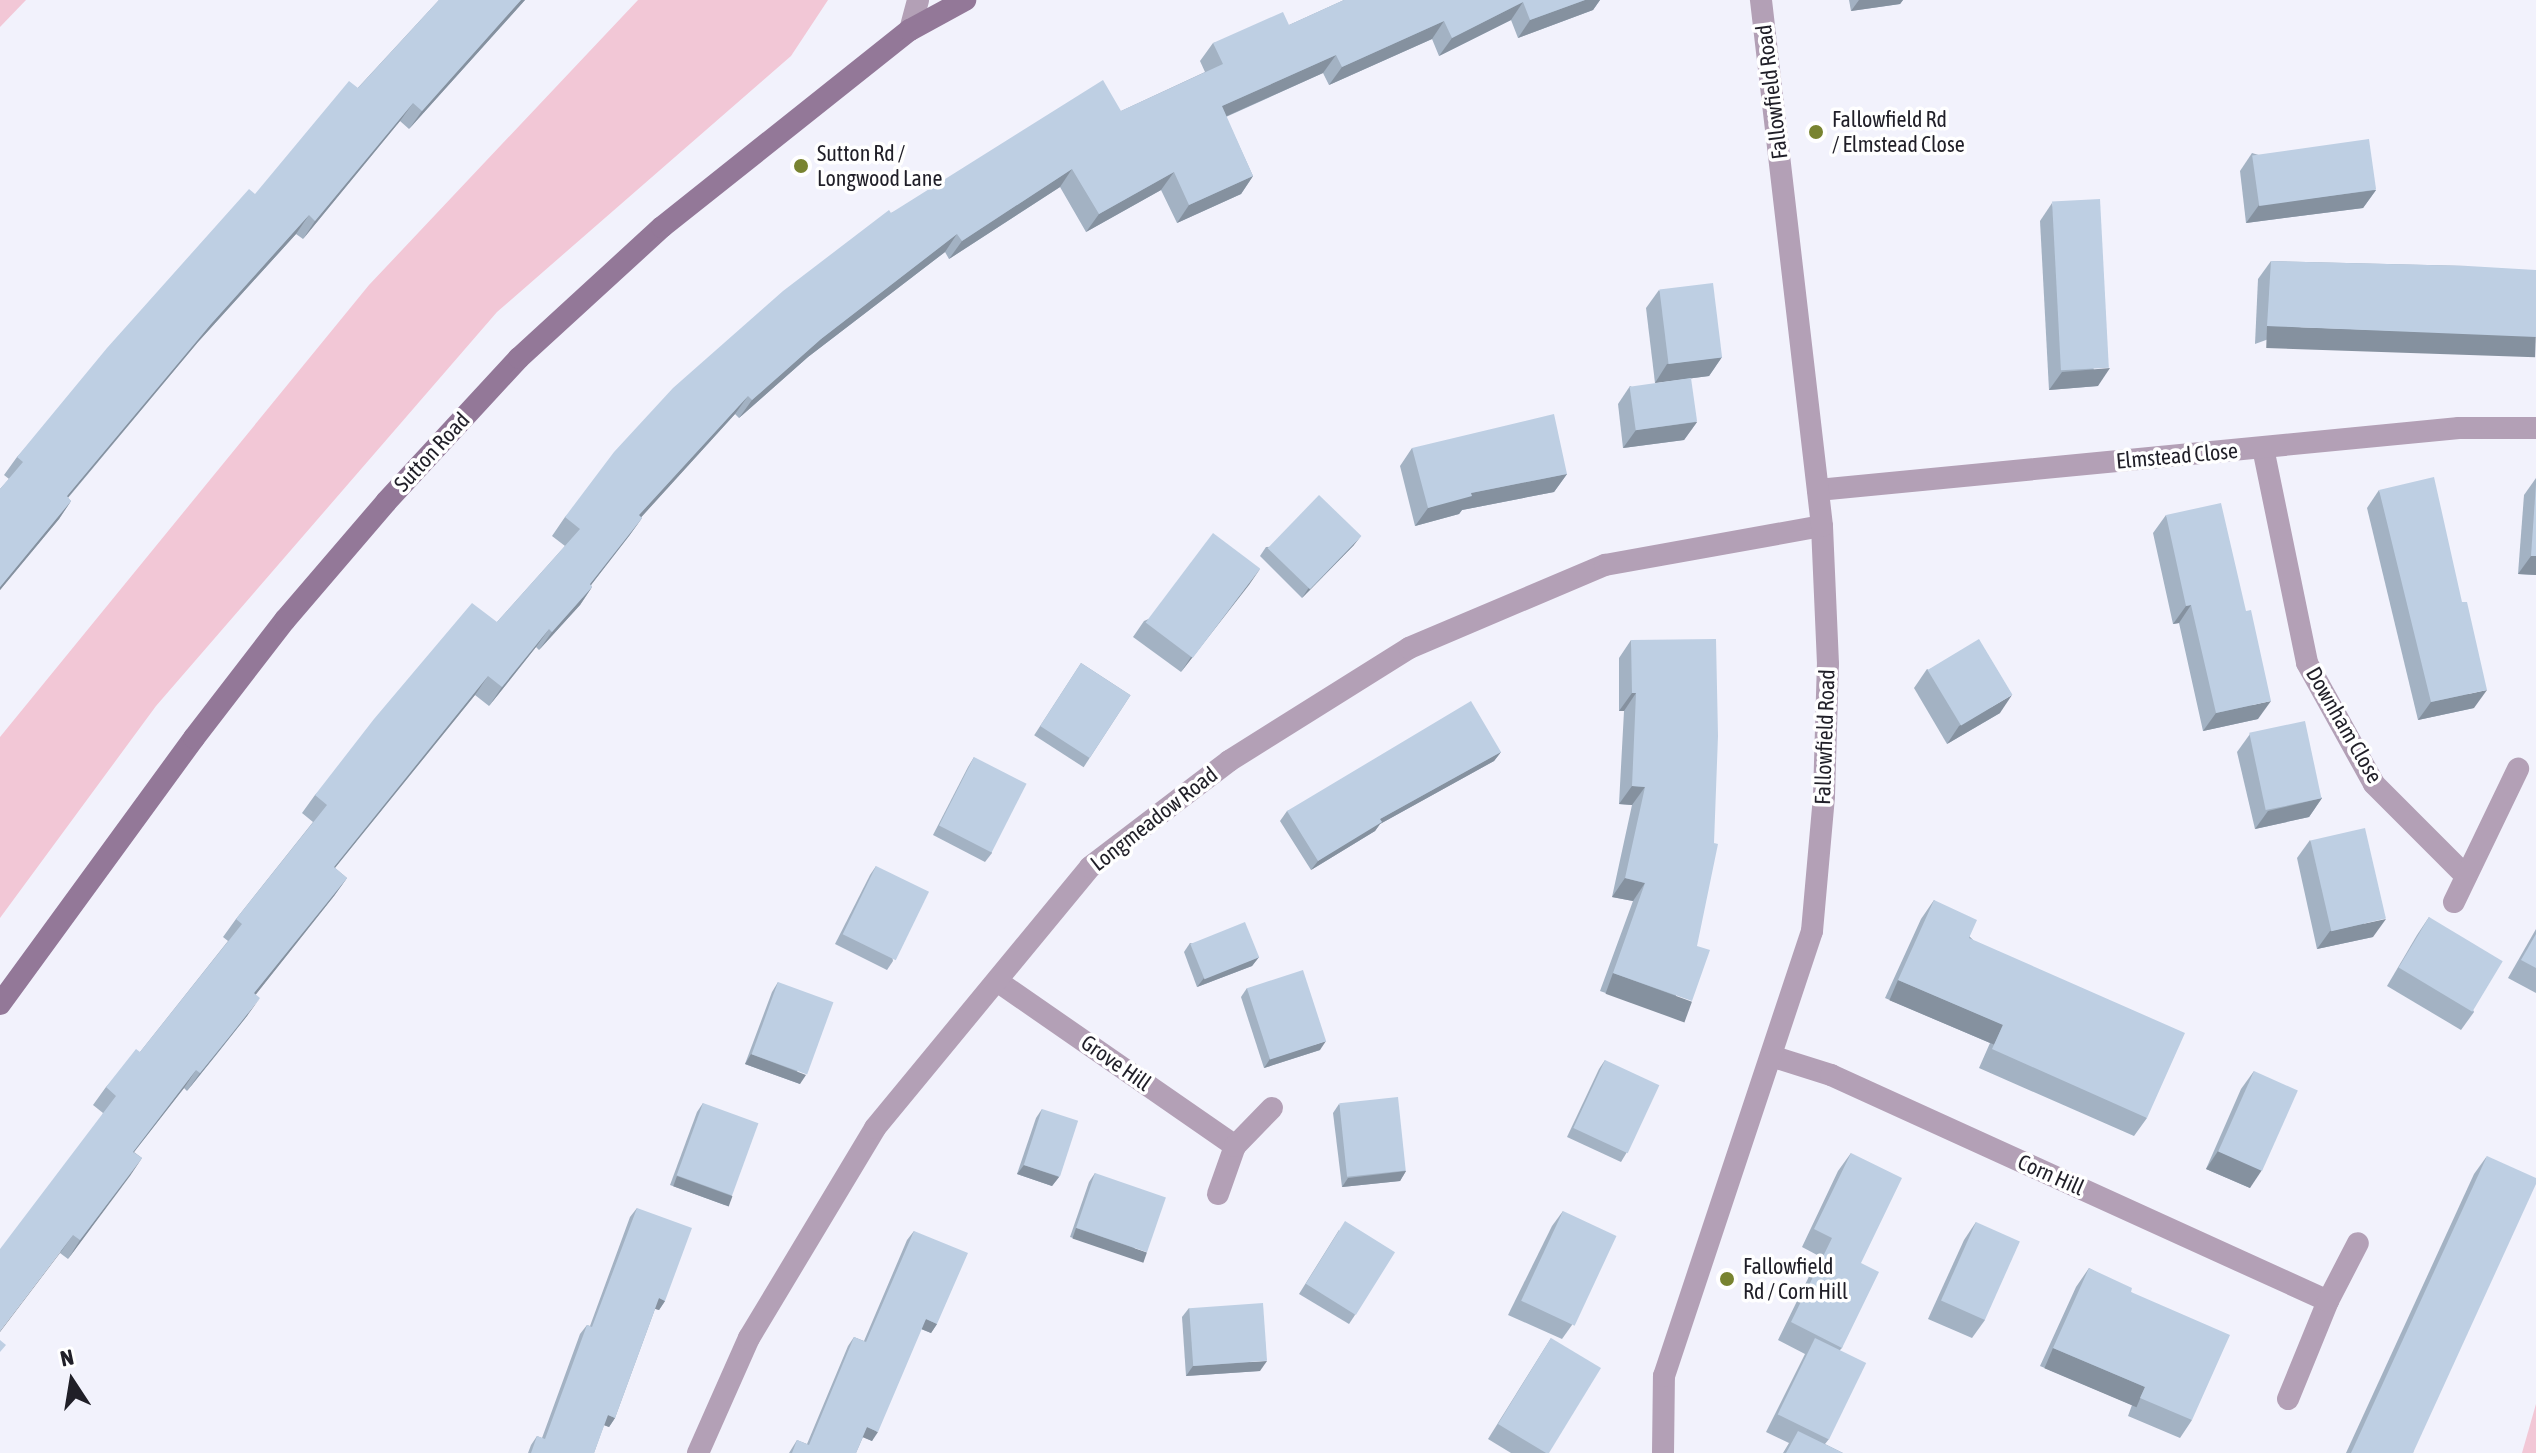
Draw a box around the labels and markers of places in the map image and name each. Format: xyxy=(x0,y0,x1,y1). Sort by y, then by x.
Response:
place label: Fallowfield Rd / Elmstead Close xyxy=(1832,106,1965,158)
marker: Fallowfield Rd / Elmstead Close xyxy=(1807,123,1825,141)
place label: Sutton Rd / Longwood Lane xyxy=(817,140,942,192)
marker: Sutton Rd / Longwood Lane xyxy=(792,157,810,175)
place label: Fallowfield Rd / Corn Hill xyxy=(1743,1253,1848,1304)
marker: Fallowfield Rd / Corn Hill xyxy=(1718,1270,1736,1288)

